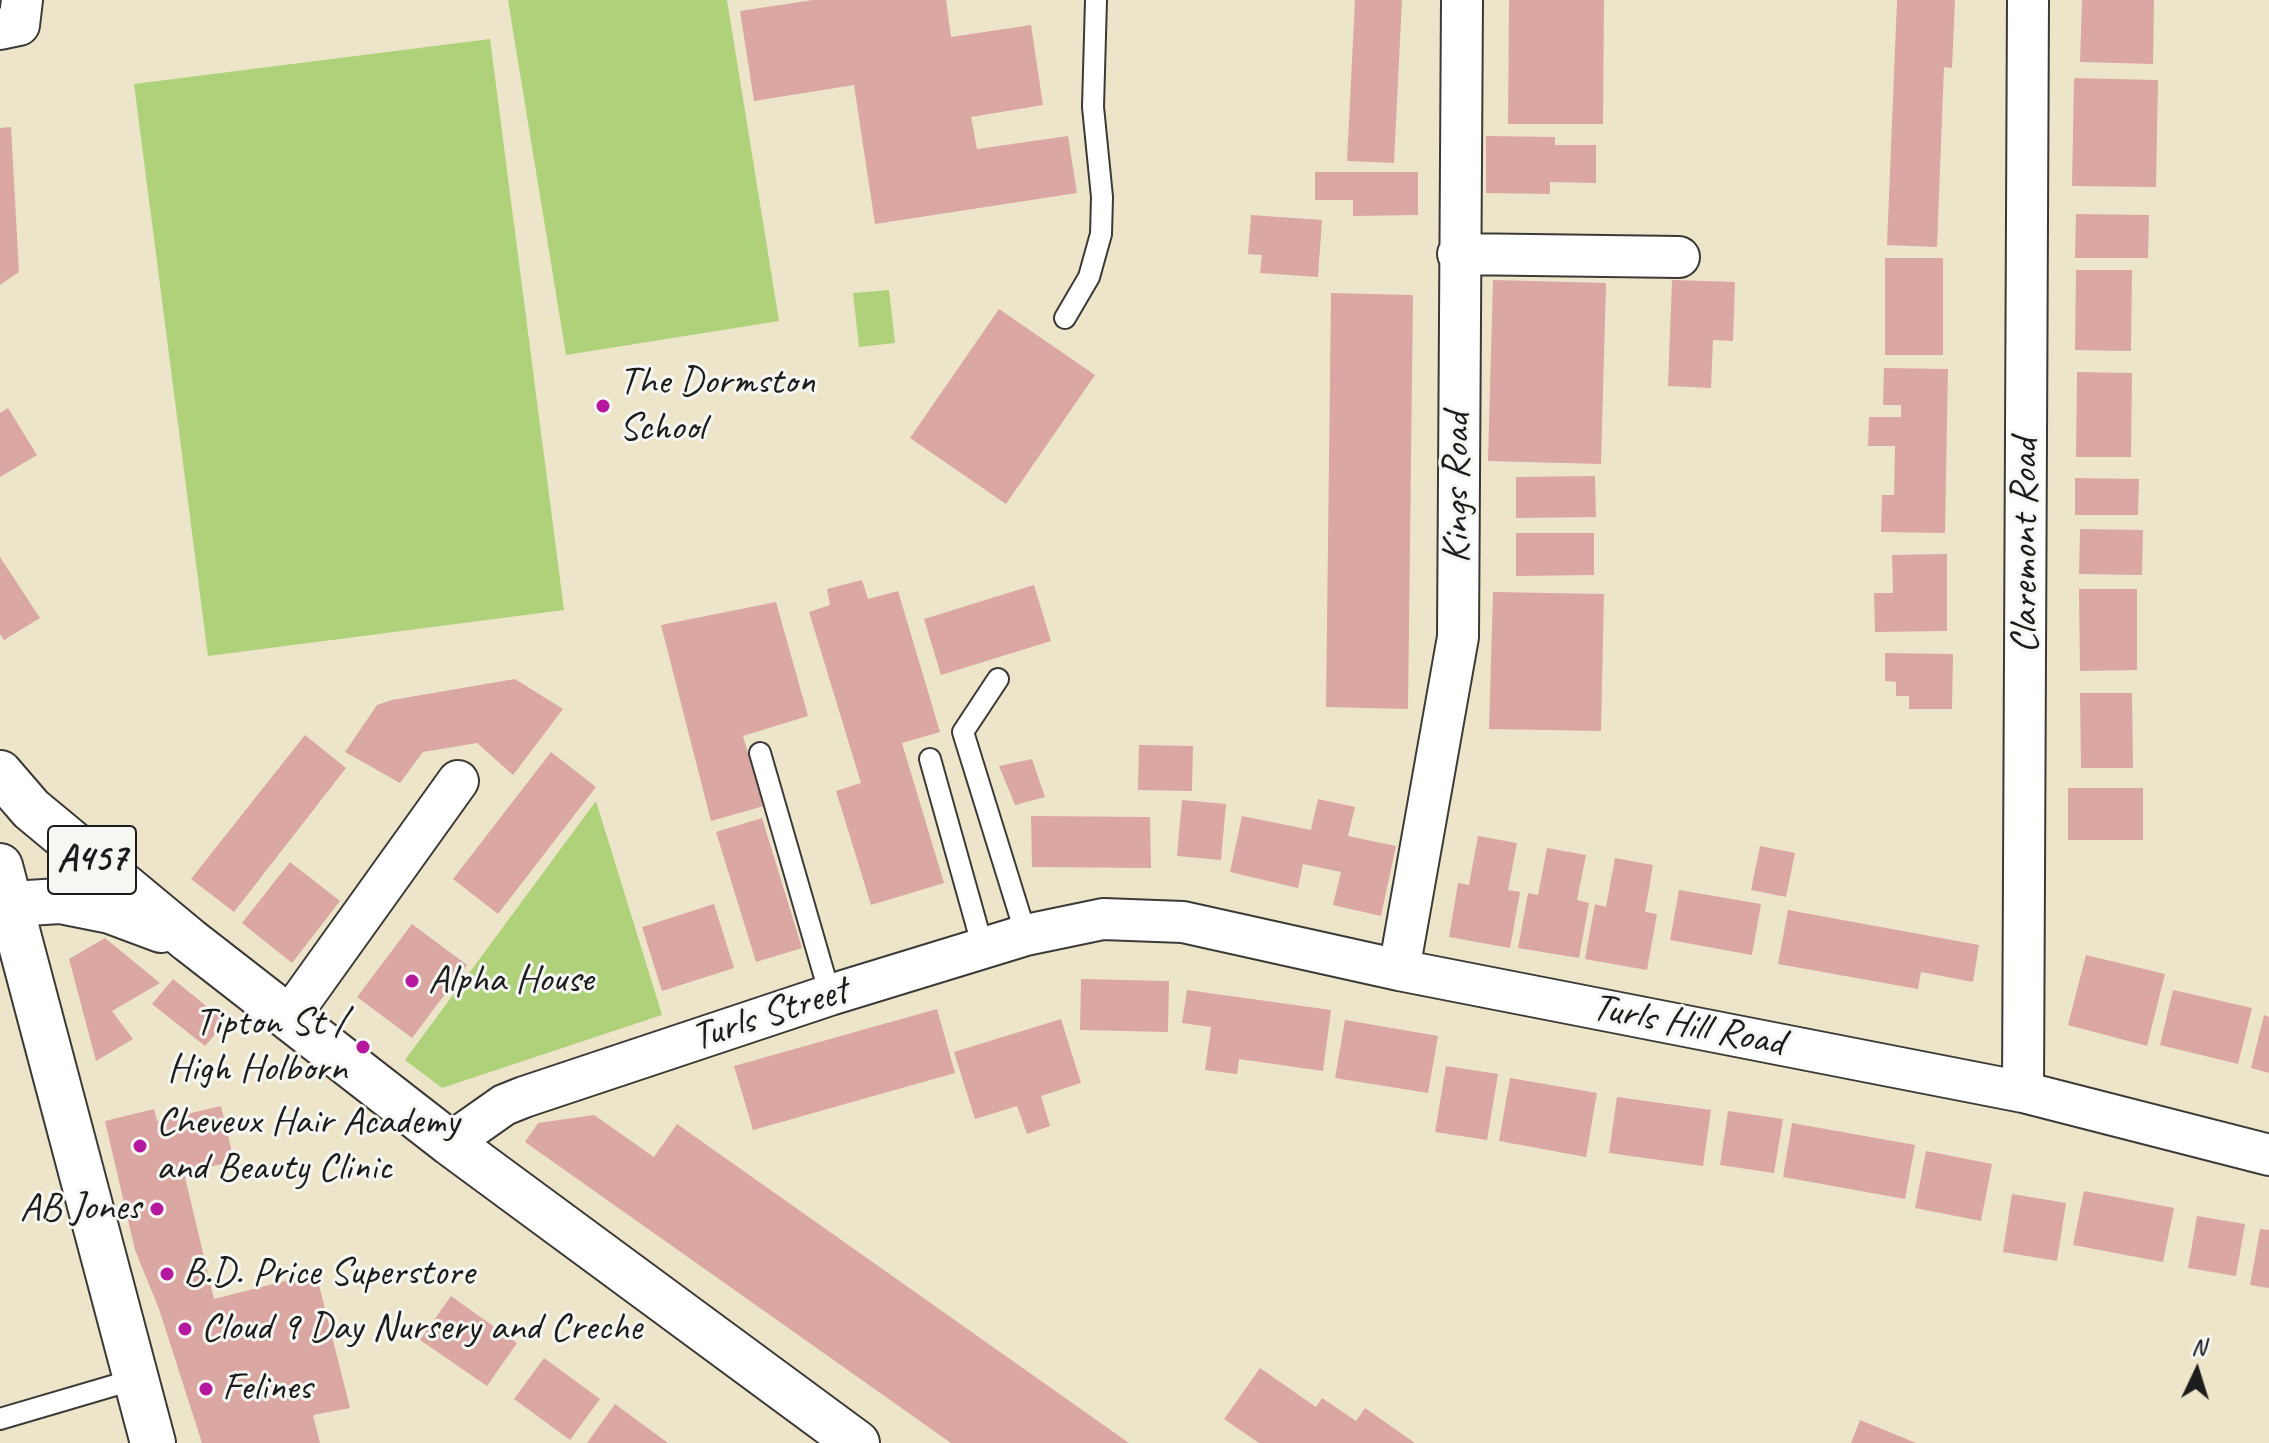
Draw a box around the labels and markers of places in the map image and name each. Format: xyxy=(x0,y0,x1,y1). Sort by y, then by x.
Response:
place label: The Dormston School xyxy=(619,359,815,453)
marker: The Dormston School xyxy=(594,397,612,415)
place label: Alpha House xyxy=(428,957,593,1005)
marker: Alpha House xyxy=(403,972,421,990)
place label: Tipton St / High Holborn xyxy=(167,1000,347,1094)
marker: Tipton St / High Holborn xyxy=(354,1038,372,1056)
place label: Cheveux Hair Academy and Beauty Clinic xyxy=(156,1099,459,1193)
marker: Cheveux Hair Academy and Beauty Clinic xyxy=(131,1137,149,1155)
place label: AB Jones xyxy=(20,1185,141,1233)
marker: AB Jones xyxy=(148,1200,166,1218)
place label: B.D. Price Superstore xyxy=(183,1250,474,1298)
marker: B.D. Price Superstore xyxy=(158,1265,176,1283)
place label: Cloud 9 Day Nursery and Creche xyxy=(201,1305,642,1353)
marker: Cloud 9 Day Nursery and Creche xyxy=(176,1320,194,1338)
place label: Felines xyxy=(222,1365,312,1413)
marker: Felines xyxy=(197,1380,215,1398)

